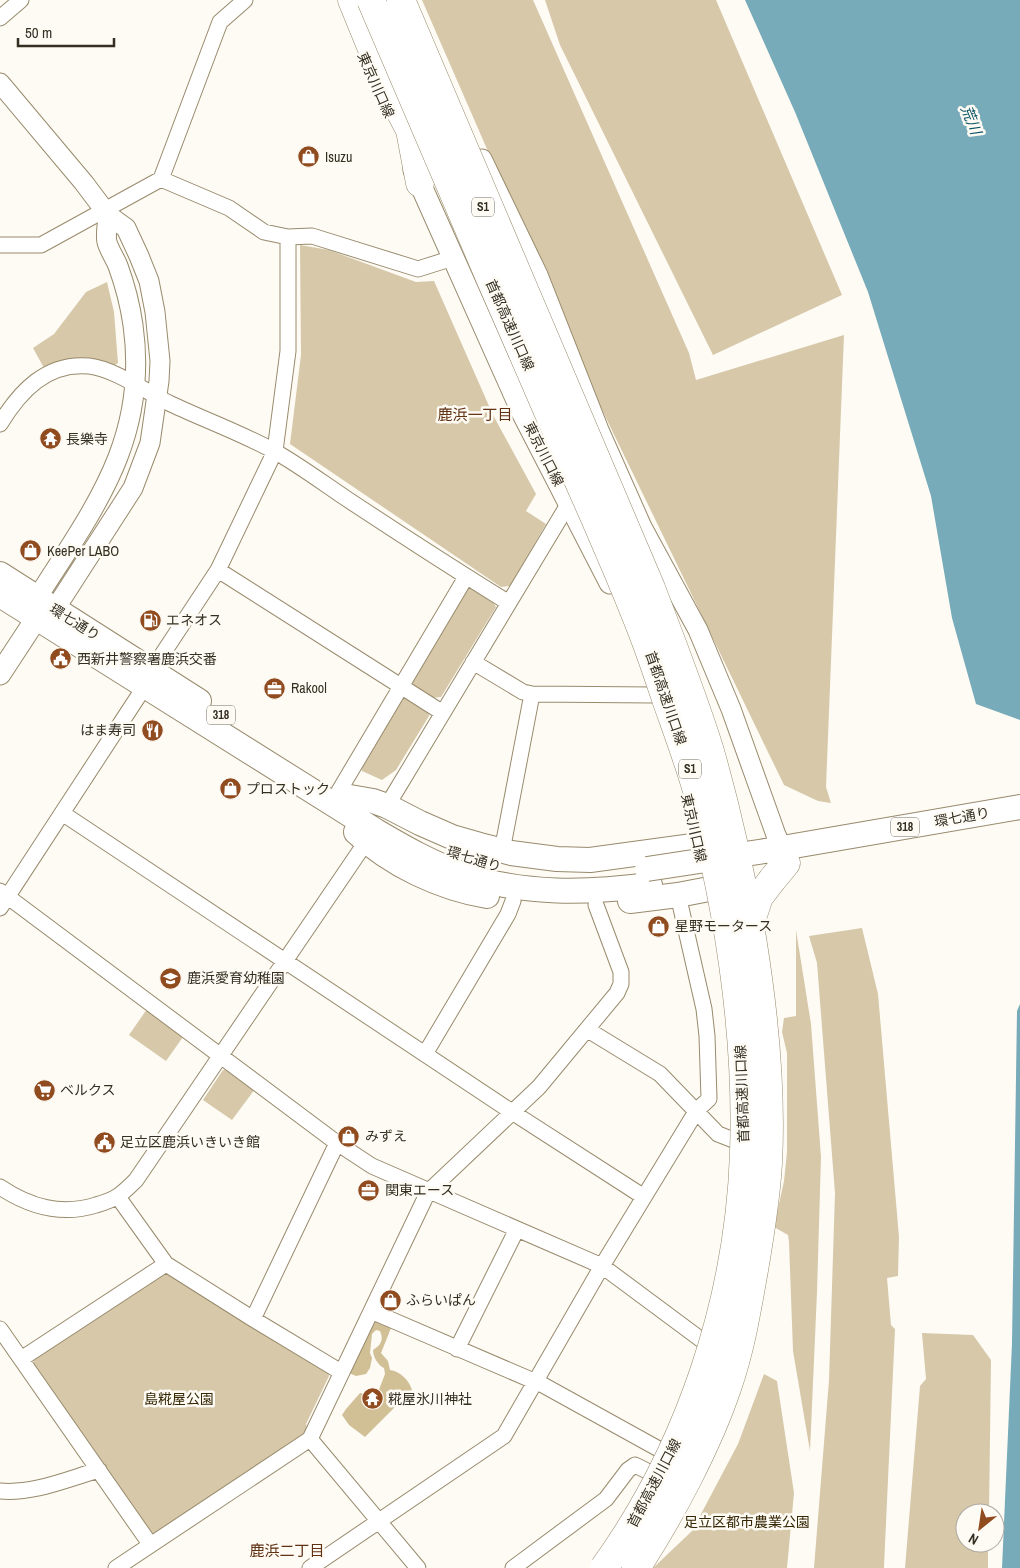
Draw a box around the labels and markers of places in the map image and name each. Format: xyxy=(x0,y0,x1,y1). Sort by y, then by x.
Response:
shop icon: Isuzu xyxy=(297,145,321,169)
place label: Isuzu xyxy=(325,148,352,166)
temple icon: 長樂寺 xyxy=(38,427,62,451)
place label: 長樂寺 xyxy=(66,430,108,448)
shop icon: KeePer LABO xyxy=(19,539,43,563)
place label: KeePer LABO xyxy=(47,542,119,560)
fuel station icon: エネオス xyxy=(138,608,162,632)
place label: エネオス xyxy=(166,611,222,629)
public building icon: 西新井警察署鹿浜交番 xyxy=(49,647,73,671)
place label: 西新井警察署鹿浜交番 xyxy=(77,650,217,668)
office icon: Rakool xyxy=(263,676,287,700)
place label: Rakool xyxy=(291,679,327,697)
restaurant icon: はま寿司 xyxy=(140,718,164,742)
place label: はま寿司 xyxy=(80,721,136,739)
shop icon: プロストック xyxy=(218,777,242,801)
place label: プロストック xyxy=(246,780,330,798)
shop icon: 星野モータース xyxy=(647,914,671,938)
place label: 星野モータース xyxy=(675,917,772,935)
school or university icon: 鹿浜愛育幼稚園 xyxy=(159,966,183,990)
place label: 鹿浜愛育幼稚園 xyxy=(187,969,285,987)
supermarket icon: ベルクス xyxy=(32,1078,56,1102)
place label: ベルクス xyxy=(60,1081,116,1099)
shop icon: みずえ xyxy=(337,1124,361,1148)
place label: みずえ xyxy=(365,1127,407,1145)
public building icon: 足立区鹿浜いきいき館 xyxy=(92,1130,116,1154)
place label: 足立区鹿浜いきいき館 xyxy=(120,1133,260,1151)
office icon: 関東エース xyxy=(357,1178,381,1202)
place label: 関東エース xyxy=(385,1181,454,1199)
shop icon: ふらいぱん xyxy=(378,1288,402,1312)
place label: ふらいぱん xyxy=(406,1291,476,1309)
temple icon: 糀屋氷川神社 xyxy=(360,1387,384,1411)
place label: 糀屋氷川神社 xyxy=(388,1390,472,1408)

